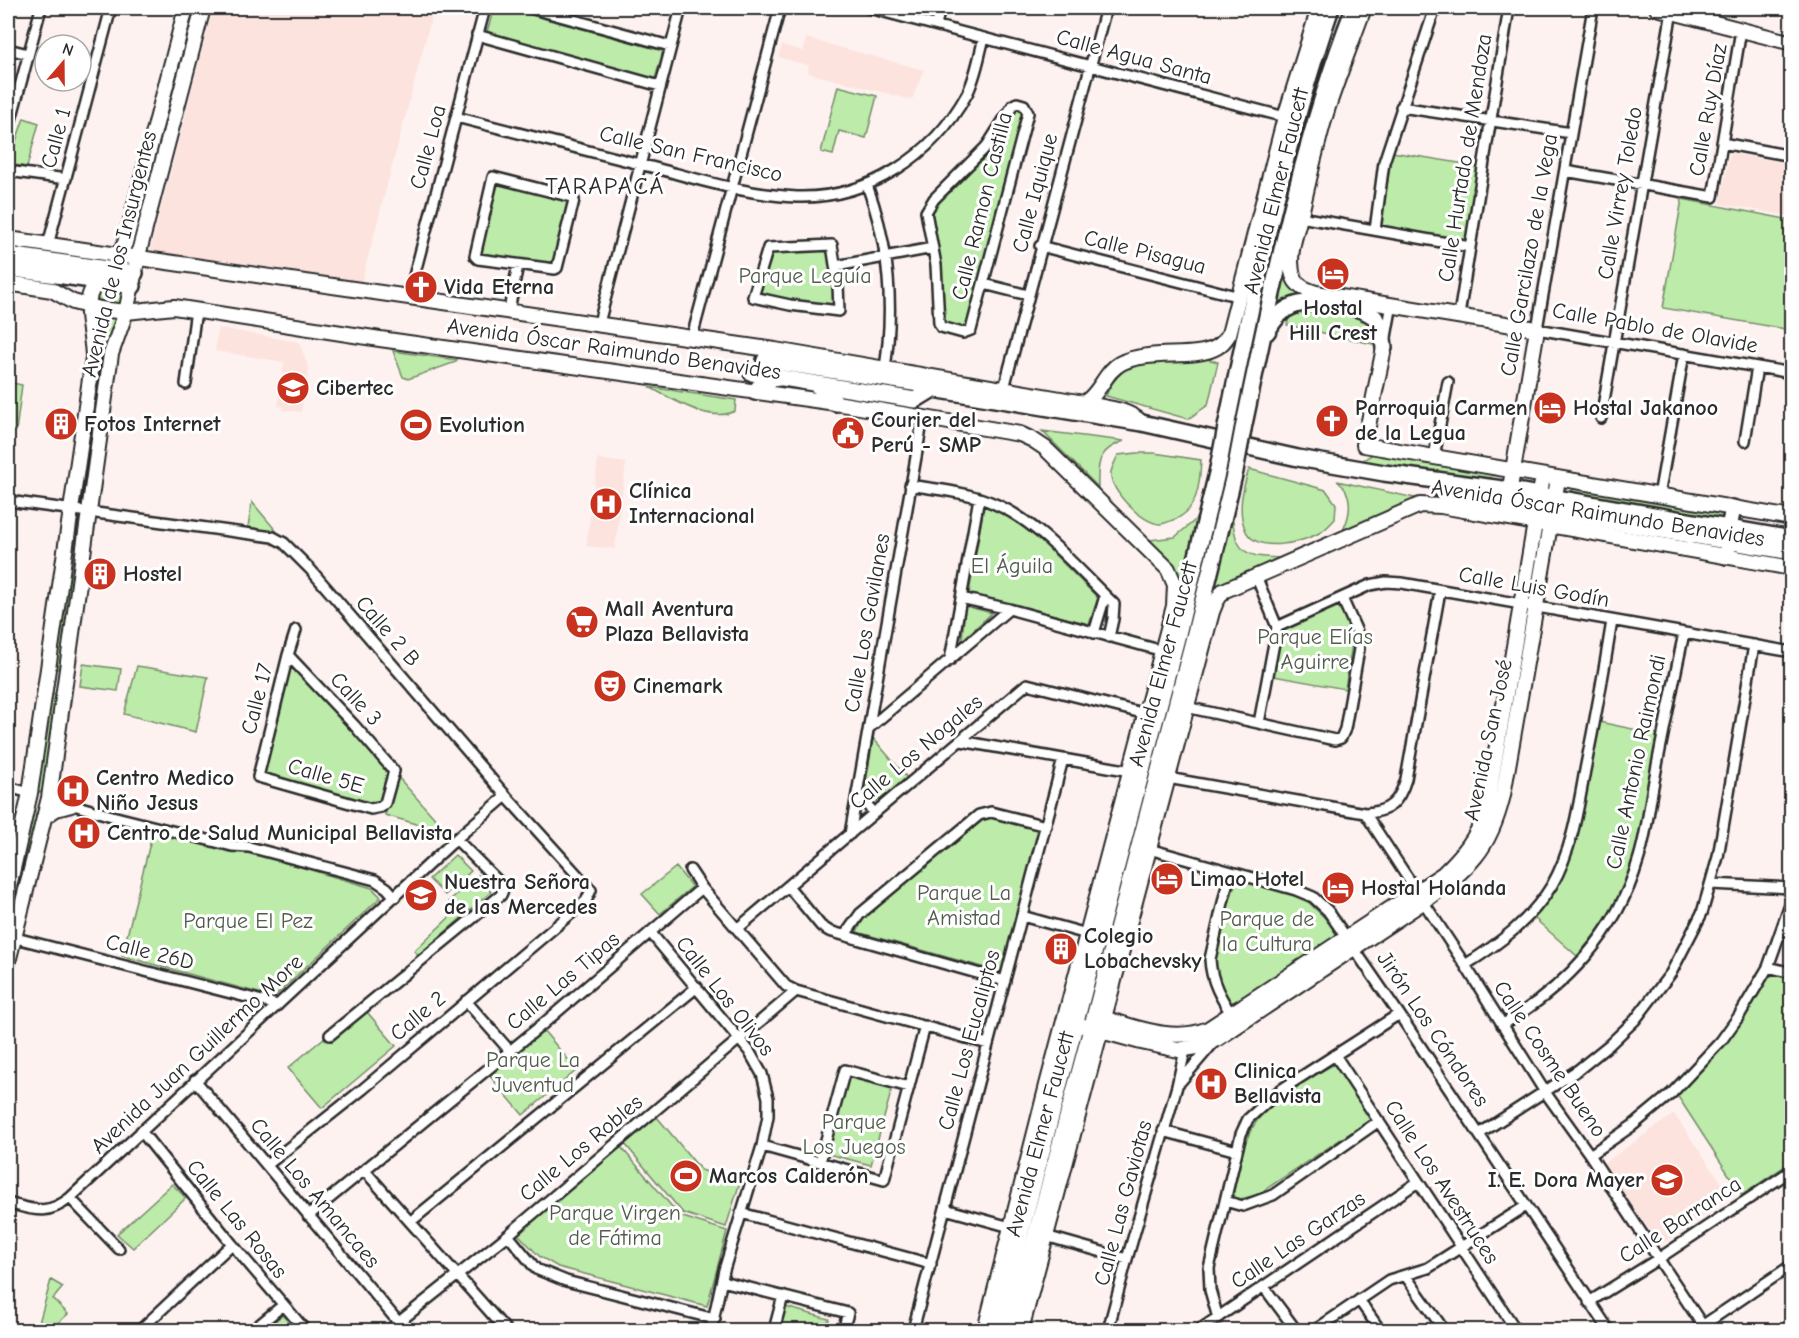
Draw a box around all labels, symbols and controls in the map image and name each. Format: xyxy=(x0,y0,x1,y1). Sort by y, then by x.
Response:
street label: Calle Agua Santa xyxy=(1053,24,1215,90)
street label: Calle Hurtado de Mendoza xyxy=(1433,32,1497,284)
north arrow xyxy=(33,33,93,93)
text: N xyxy=(60,40,76,60)
street label: Calle Ruy Díaz xyxy=(1684,41,1733,178)
street label: Avenida Elmer Faucett xyxy=(1238,84,1314,297)
street label: Calle Loa xyxy=(404,102,452,192)
street label: Calle 1 xyxy=(35,105,77,171)
street label: Calle Virrey Toledo xyxy=(1592,105,1648,281)
street label: Calle Ramon Castilla xyxy=(946,109,1018,303)
street label: Calle San Francisco xyxy=(597,120,785,188)
street label: Avenida de los Insurgentes xyxy=(76,128,162,380)
street label: Calle Iquique xyxy=(1007,130,1063,256)
street label: Calle Garcilazo de la Vega xyxy=(1495,132,1563,378)
district label: TARAPACÁ xyxy=(545,172,665,200)
street label: Calle Pisagua xyxy=(1081,224,1209,280)
hotel icon: Hostal Hill Crest xyxy=(1315,256,1351,292)
park label: Parque Leguía xyxy=(739,263,872,289)
church icon: Vida Eterna xyxy=(403,269,439,305)
place label: Vida Eterna xyxy=(444,274,554,300)
place label: Hostal Hill Crest xyxy=(1289,295,1378,346)
street label: Calle Pablo de Olavide xyxy=(1550,297,1760,359)
street label: Avenida Óscar Raimundo Benavides xyxy=(445,313,783,385)
school or university icon: Cibertec xyxy=(275,370,311,406)
place label: Cibertec xyxy=(316,375,394,401)
hotel icon: Hostal Jakanoo xyxy=(1532,390,1568,426)
place label: Parroquia Carmen de la Legua xyxy=(1355,395,1528,446)
place label: Hostal Jakanoo xyxy=(1573,395,1718,421)
church icon: Parroquia Carmen de la Legua xyxy=(1314,403,1350,439)
building icon: Fotos Internet xyxy=(43,406,79,442)
sports icon: Evolution xyxy=(398,407,434,443)
place label: Courier del Perú - SMP xyxy=(871,407,981,458)
place label: Fotos Internet xyxy=(84,411,221,437)
place label: Evolution xyxy=(439,412,525,438)
public building icon: Courier del Perú - SMP xyxy=(830,415,866,451)
street label: Avenida Óscar Raimundo Benavides xyxy=(1430,474,1766,552)
place label: Clínica Internacional xyxy=(629,478,755,529)
hospital icon: Clínica Internacional xyxy=(588,486,624,522)
street label: Calle Los Gavilanes xyxy=(838,531,896,715)
park label: El Águila xyxy=(971,553,1053,579)
building icon: Hostel xyxy=(82,556,118,592)
street label: Avenida Elmer Faucett xyxy=(1123,558,1203,770)
place label: Hostel xyxy=(123,561,182,587)
street label: Calle Luis Godín xyxy=(1457,561,1611,613)
street label: Calle 2 B xyxy=(350,590,426,672)
place label: Mall Aventura Plaza Bellavista xyxy=(605,596,749,647)
supermarket icon: Mall Aventura Plaza Bellavista xyxy=(564,604,600,640)
park label: Parque Elías Aguirre xyxy=(1257,624,1373,675)
street label: Calle Antonio Raimondi xyxy=(1601,652,1671,872)
street label: Avenida San José xyxy=(1458,657,1518,823)
street label: Calle 17 xyxy=(236,660,278,737)
street label: Calle 3 xyxy=(325,667,387,731)
theatre icon: Cinemark xyxy=(592,668,628,704)
place label: Cinemark xyxy=(633,673,723,699)
street label: Calle Los Nogales xyxy=(844,689,988,815)
street label: Calle 5E xyxy=(285,753,367,799)
place label: Centro Medico Niño Jesus xyxy=(96,765,234,816)
hospital icon: Centro Medico Niño Jesus xyxy=(55,773,91,809)
hospital icon: Centro de Salud Municipal Bellavista xyxy=(66,815,102,851)
place label: Centro de Salud Municipal Bellavista xyxy=(107,820,453,846)
hotel icon: Limao Hotel xyxy=(1149,861,1185,897)
place label: Limao Hotel xyxy=(1190,866,1304,892)
place label: Nuestra Señora de las Mercedes xyxy=(444,869,597,920)
hotel icon: Hostal Holanda xyxy=(1320,870,1356,906)
place label: Hostal Holanda xyxy=(1361,875,1506,901)
school or university icon: Nuestra Señora de las Mercedes xyxy=(403,877,439,913)
park label: Parque La Amistad xyxy=(917,880,1011,931)
park label: Parque de la Cultura xyxy=(1220,906,1314,957)
park label: Parque El Pez xyxy=(183,908,313,934)
place label: Colegio Lobachevsky xyxy=(1084,923,1203,974)
street label: Calle Las Tipas xyxy=(501,926,625,1036)
street label: Calle 26D xyxy=(103,928,197,976)
street label: Calle Los Olivos xyxy=(670,931,780,1061)
building icon: Colegio Lobachevsky xyxy=(1043,931,1079,967)
street label: Jirón Los Cóndores xyxy=(1371,946,1495,1112)
street label: Calle Los Eucaliptos xyxy=(932,947,1006,1133)
street label: Avenida Juan Guillermo More xyxy=(86,949,308,1159)
street label: Calle Cosme Bueno xyxy=(1488,976,1612,1142)
street label: Calle 2 xyxy=(385,985,451,1047)
street label: Avenida Elmer Faucett xyxy=(1000,1028,1080,1240)
park label: Parque La Juventud xyxy=(486,1047,580,1098)
place label: Clinica Bellavista xyxy=(1234,1058,1322,1109)
hospital icon: Clinica Bellavista xyxy=(1193,1066,1229,1102)
street label: Calle Los Robles xyxy=(514,1089,648,1207)
street label: Calle Los Avestruces xyxy=(1379,1095,1505,1269)
park label: Parque Los Juegos xyxy=(802,1109,906,1160)
street label: Calle Los Amancaes xyxy=(245,1113,385,1273)
street label: Calle Las Gaviotas xyxy=(1088,1117,1158,1289)
street label: Calle Las Rosas xyxy=(181,1154,293,1284)
sports icon: Marcos Calderón xyxy=(668,1158,704,1194)
school or university icon: I. E. Dora Mayer xyxy=(1649,1162,1685,1198)
place label: Marcos Calderón xyxy=(709,1163,868,1189)
place label: I. E. Dora Mayer xyxy=(1488,1167,1644,1193)
street label: Calle Barranca xyxy=(1614,1171,1746,1269)
street label: Calle Las Garzas xyxy=(1226,1185,1370,1295)
park label: Parque Virgen de Fátima xyxy=(549,1200,681,1251)

